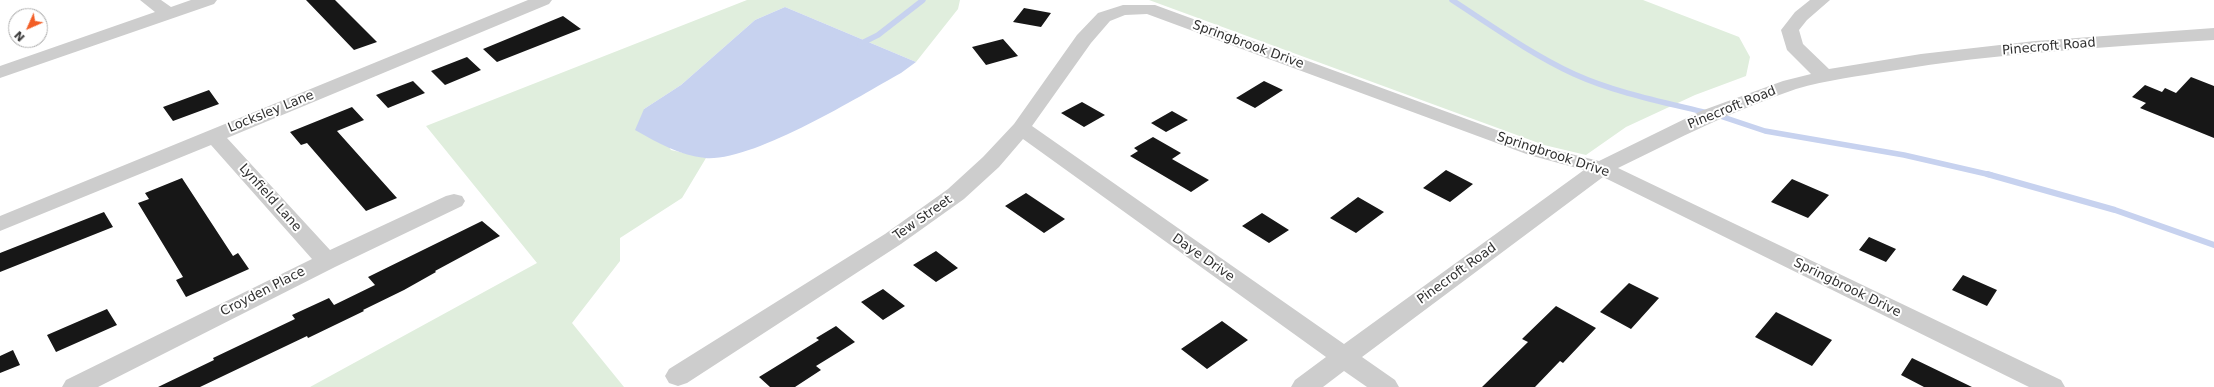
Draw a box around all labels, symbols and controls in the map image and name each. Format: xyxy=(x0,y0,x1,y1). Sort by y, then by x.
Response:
north arrow xyxy=(8,8,48,48)
street label: Springbrook Drive xyxy=(1190,18,1306,72)
text: N xyxy=(12,28,28,44)
street label: Pinecroft Road xyxy=(2002,35,2096,59)
street label: Pinecroft Road xyxy=(1686,83,1778,133)
street label: Locksley Lane xyxy=(226,88,316,136)
street label: Springbrook Drive xyxy=(1495,129,1611,181)
street label: Lynfield Lane xyxy=(236,161,304,235)
street label: Tew Street xyxy=(891,192,955,244)
street label: Daye Drive xyxy=(1169,231,1237,285)
street label: Pinecroft Road xyxy=(1414,240,1500,308)
street label: Springbrook Drive xyxy=(1791,255,1903,321)
street label: Croyden Place xyxy=(218,264,308,320)

